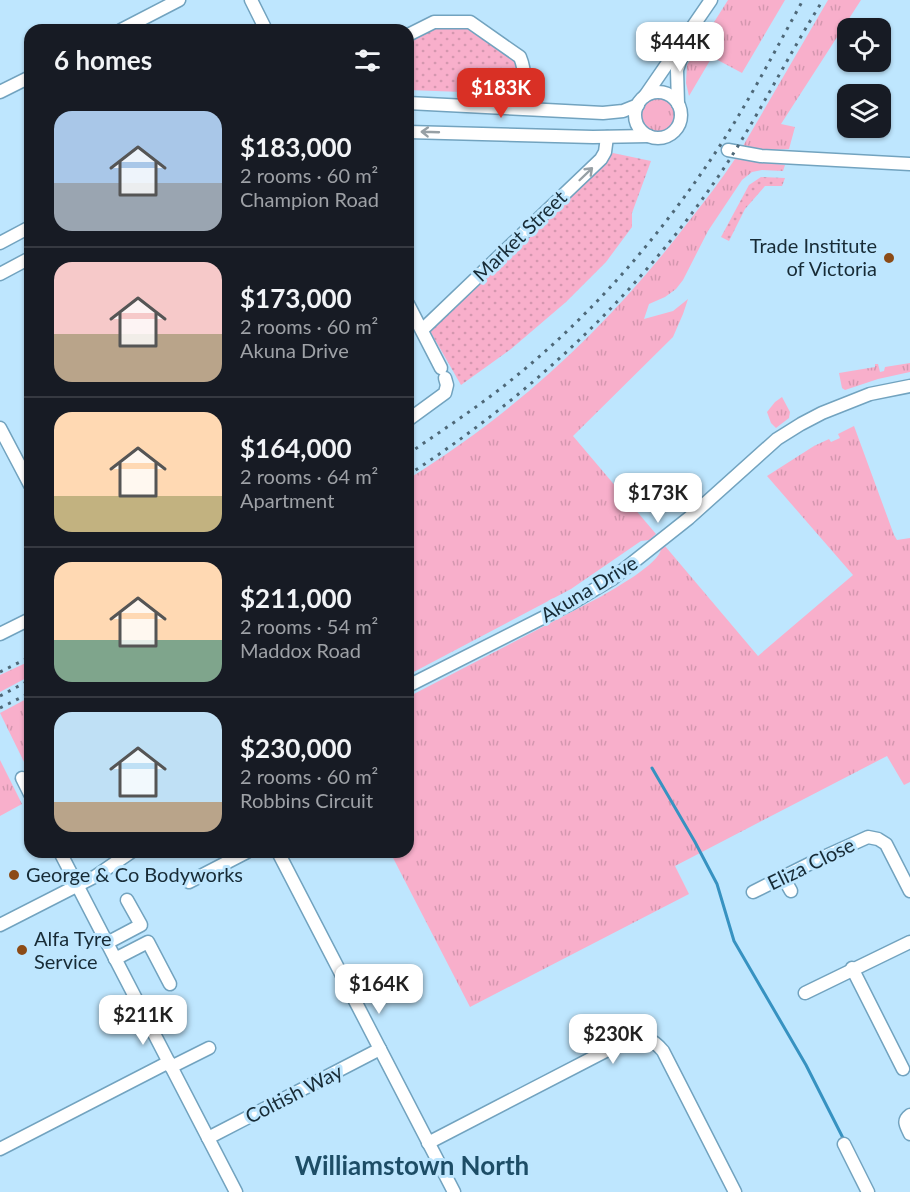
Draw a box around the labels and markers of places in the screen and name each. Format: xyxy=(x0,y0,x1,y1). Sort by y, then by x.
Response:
pin: $444K xyxy=(638,22,722,73)
pin: $183K xyxy=(459,68,543,119)
place label: Trade Institute of Victoria xyxy=(750,233,877,280)
marker: Trade Institute of Victoria xyxy=(882,251,896,265)
pin: $173K xyxy=(616,473,700,524)
place label: George & Co Bodyworks xyxy=(26,862,243,886)
marker: George & Co Bodyworks xyxy=(7,868,21,882)
place label: Alfa Tyre Service xyxy=(34,926,111,973)
marker: Alfa Tyre Service xyxy=(15,943,29,957)
pin: $164K xyxy=(337,964,421,1015)
pin: $211K xyxy=(101,995,185,1046)
pin: $230K xyxy=(571,1014,655,1065)

